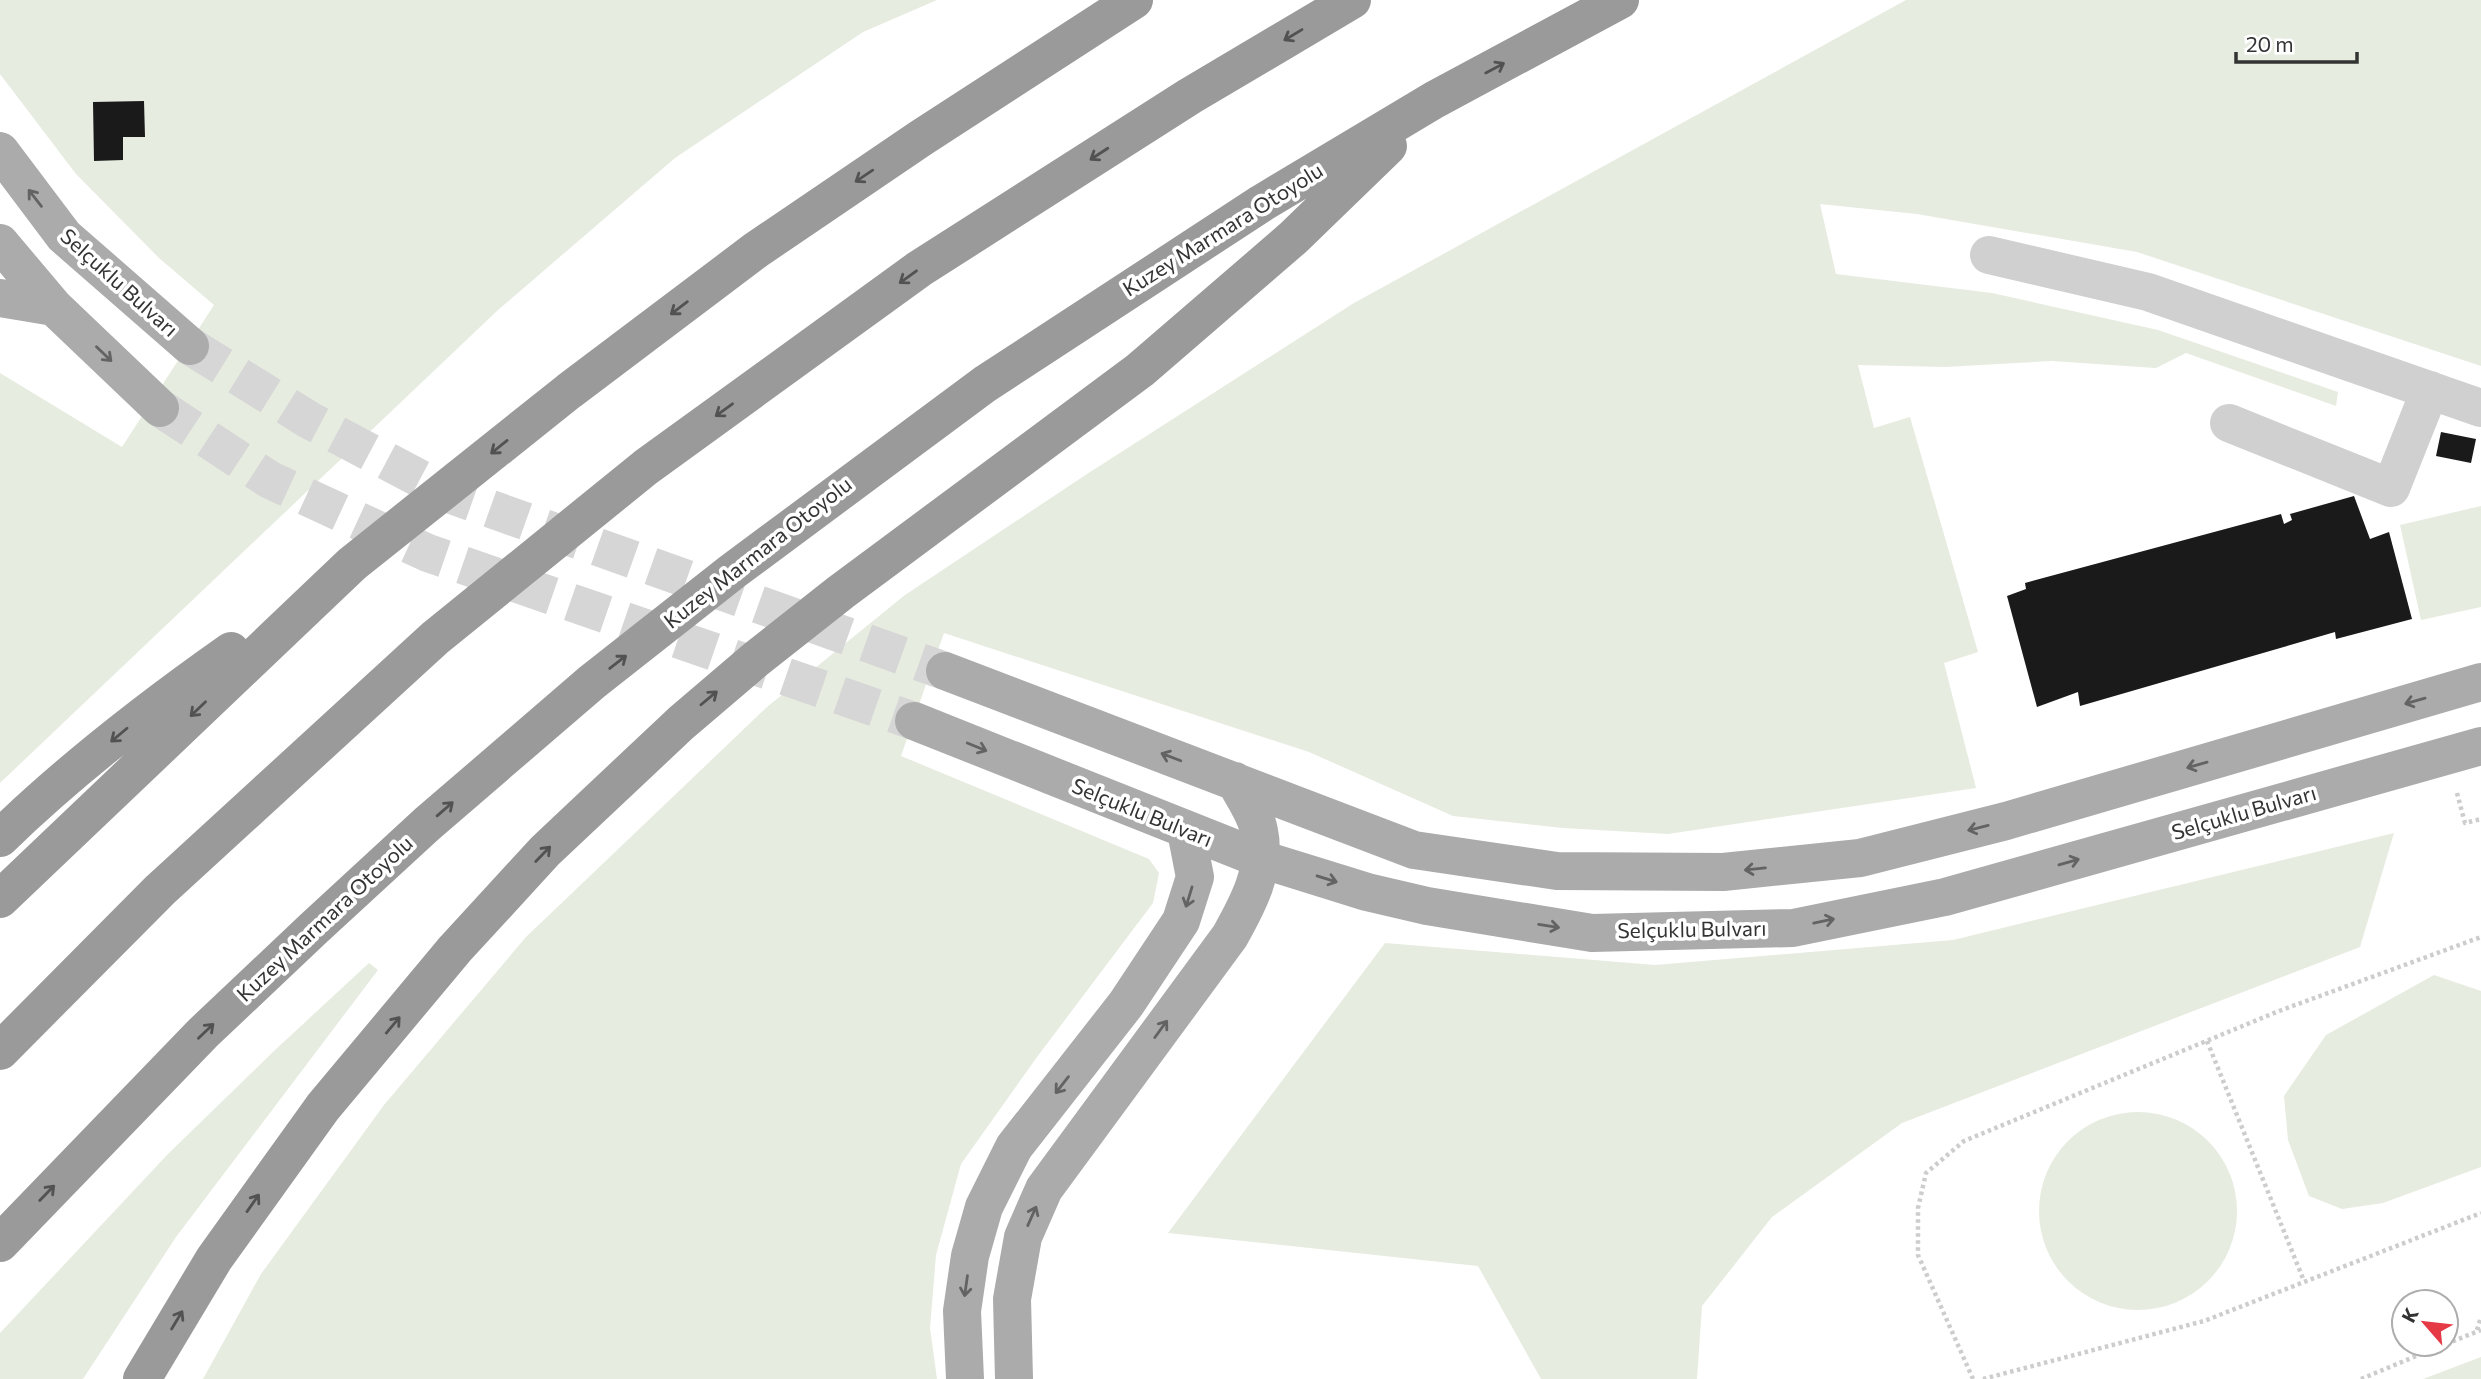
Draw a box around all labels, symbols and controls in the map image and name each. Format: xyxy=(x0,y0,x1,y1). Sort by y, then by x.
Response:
scale bar xyxy=(2236,21,2357,65)
one-way arrow xyxy=(1283,28,1303,42)
text: 20 m xyxy=(2246,31,2294,56)
one-way arrow xyxy=(1484,61,1504,75)
one-way arrow xyxy=(1090,146,1109,161)
street label: Kuzey Marmara Otoyolu xyxy=(1117,157,1327,301)
one-way arrow xyxy=(855,169,874,183)
one-way arrow xyxy=(27,189,42,208)
street label: Selçuklu Bulvarı xyxy=(56,223,184,341)
one-way arrow xyxy=(899,270,918,284)
one-way arrow xyxy=(670,301,689,315)
one-way arrow xyxy=(95,346,112,363)
one-way arrow xyxy=(715,403,734,418)
one-way arrow xyxy=(490,439,508,455)
street label: Kuzey Marmara Otoyolu xyxy=(658,471,856,633)
one-way arrow xyxy=(608,654,626,669)
one-way arrow xyxy=(700,691,718,706)
one-way arrow xyxy=(2405,696,2427,709)
one-way arrow xyxy=(190,700,207,717)
one-way arrow xyxy=(111,727,129,743)
one-way arrow xyxy=(966,741,988,754)
one-way arrow xyxy=(1161,749,1183,762)
one-way arrow xyxy=(2186,760,2208,773)
street label: Selçuklu Bulvarı xyxy=(1069,772,1216,851)
street label: Selçuklu Bulvarı xyxy=(2168,779,2319,844)
one-way arrow xyxy=(435,801,453,817)
one-way arrow xyxy=(1968,822,1990,835)
street label: Kuzey Marmara Otoyolu xyxy=(231,830,417,1006)
one-way arrow xyxy=(535,846,552,863)
one-way arrow xyxy=(2058,854,2080,867)
one-way arrow xyxy=(1745,863,1767,876)
one-way arrow xyxy=(1315,874,1337,887)
one-way arrow xyxy=(1181,886,1194,908)
one-way arrow xyxy=(1812,914,1835,928)
street label: Selçuklu Bulvarı xyxy=(1617,915,1767,942)
one-way arrow xyxy=(1537,920,1560,933)
one-way arrow xyxy=(385,1016,401,1034)
one-way arrow xyxy=(1154,1020,1169,1039)
one-way arrow xyxy=(197,1022,214,1039)
one-way arrow xyxy=(1055,1075,1070,1094)
one-way arrow xyxy=(39,1185,56,1202)
one-way arrow xyxy=(246,1194,260,1213)
one-way arrow xyxy=(1027,1206,1040,1227)
one-way arrow xyxy=(959,1275,972,1297)
north arrow xyxy=(2390,1288,2460,1358)
text: K xyxy=(2396,1304,2423,1326)
one-way arrow xyxy=(170,1311,184,1331)

